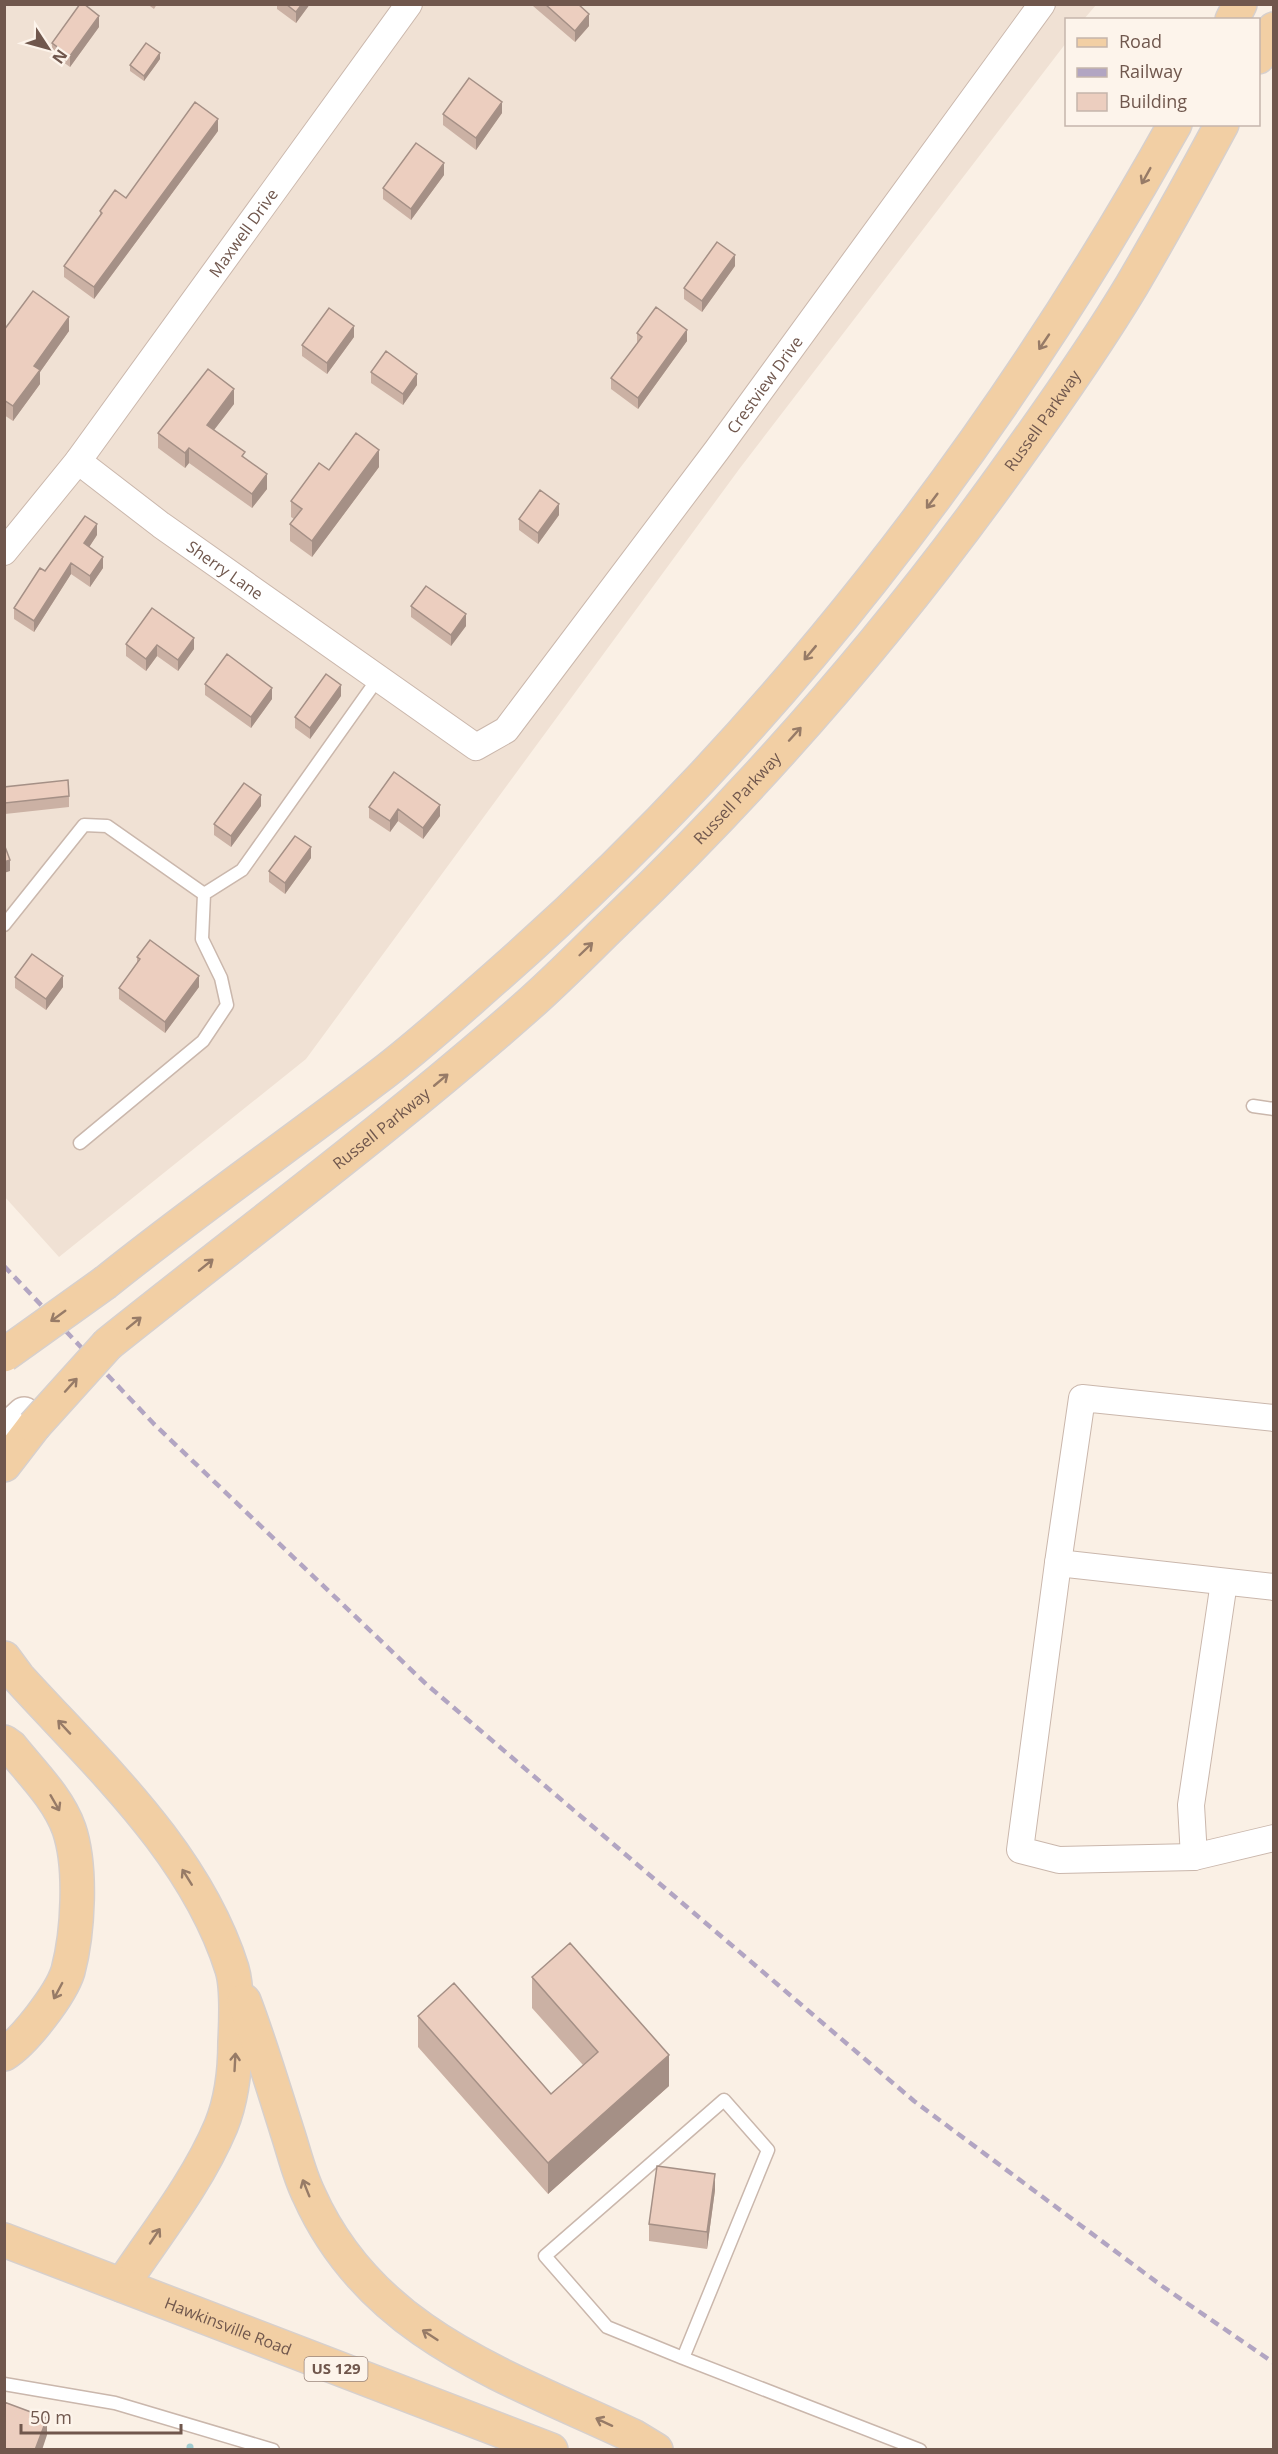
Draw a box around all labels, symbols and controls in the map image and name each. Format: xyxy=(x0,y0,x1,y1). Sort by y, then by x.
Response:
north arrow xyxy=(18,18,78,78)
legend xyxy=(1065,18,1260,126)
text: Road xyxy=(1119,29,1162,53)
text: N xyxy=(47,45,73,69)
text: Railway xyxy=(1119,59,1183,83)
text: Building xyxy=(1119,89,1187,113)
one-way arrow xyxy=(1140,166,1151,184)
street label: Maxwell Drive xyxy=(204,184,283,282)
street label: Crestview Drive xyxy=(722,331,808,438)
one-way arrow xyxy=(1038,333,1050,349)
street label: Russell Parkway xyxy=(999,365,1086,475)
one-way arrow xyxy=(926,493,938,509)
street label: Sherry Lane xyxy=(182,535,268,605)
one-way arrow xyxy=(803,645,817,660)
one-way arrow xyxy=(788,727,803,742)
street label: Russell Parkway xyxy=(688,746,786,849)
one-way arrow xyxy=(579,942,594,957)
one-way arrow xyxy=(433,1073,449,1086)
street label: Russell Parkway xyxy=(328,1082,435,1174)
one-way arrow xyxy=(198,1259,214,1272)
one-way arrow xyxy=(51,1310,67,1323)
one-way arrow xyxy=(126,1316,142,1329)
one-way arrow xyxy=(64,1377,78,1392)
one-way arrow xyxy=(57,1720,71,1735)
one-way arrow xyxy=(49,1794,61,1811)
one-way arrow xyxy=(181,1869,193,1886)
one-way arrow xyxy=(52,1981,63,1999)
one-way arrow xyxy=(229,2052,240,2072)
one-way arrow xyxy=(300,2180,311,2198)
one-way arrow xyxy=(149,2228,161,2245)
street label: Hawkinsville Road xyxy=(161,2292,295,2360)
one-way arrow xyxy=(421,2329,438,2342)
road number: US 129 xyxy=(304,2357,368,2381)
scale bar xyxy=(21,2397,182,2435)
text: 50 m xyxy=(30,2405,72,2429)
one-way arrow xyxy=(596,2416,614,2428)

